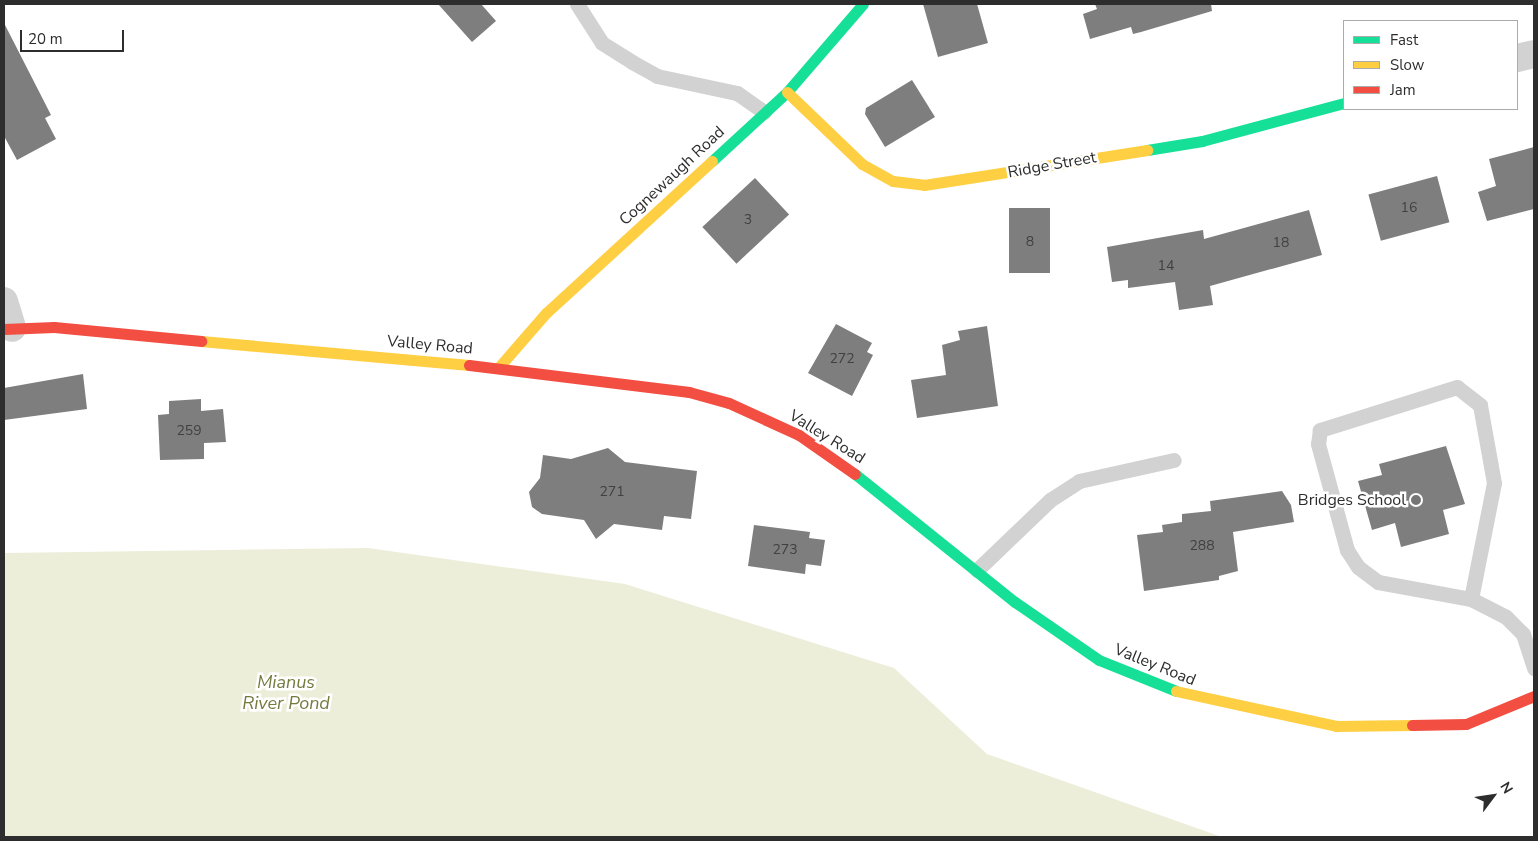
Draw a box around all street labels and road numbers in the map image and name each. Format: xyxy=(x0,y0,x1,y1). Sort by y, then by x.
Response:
street label: Cognewaugh Road xyxy=(616,122,728,230)
street label: Ridge Street xyxy=(1006,148,1098,182)
street label: Valley Road xyxy=(386,332,474,358)
street label: Valley Road xyxy=(785,406,869,468)
street label: Valley Road xyxy=(1112,640,1198,690)

